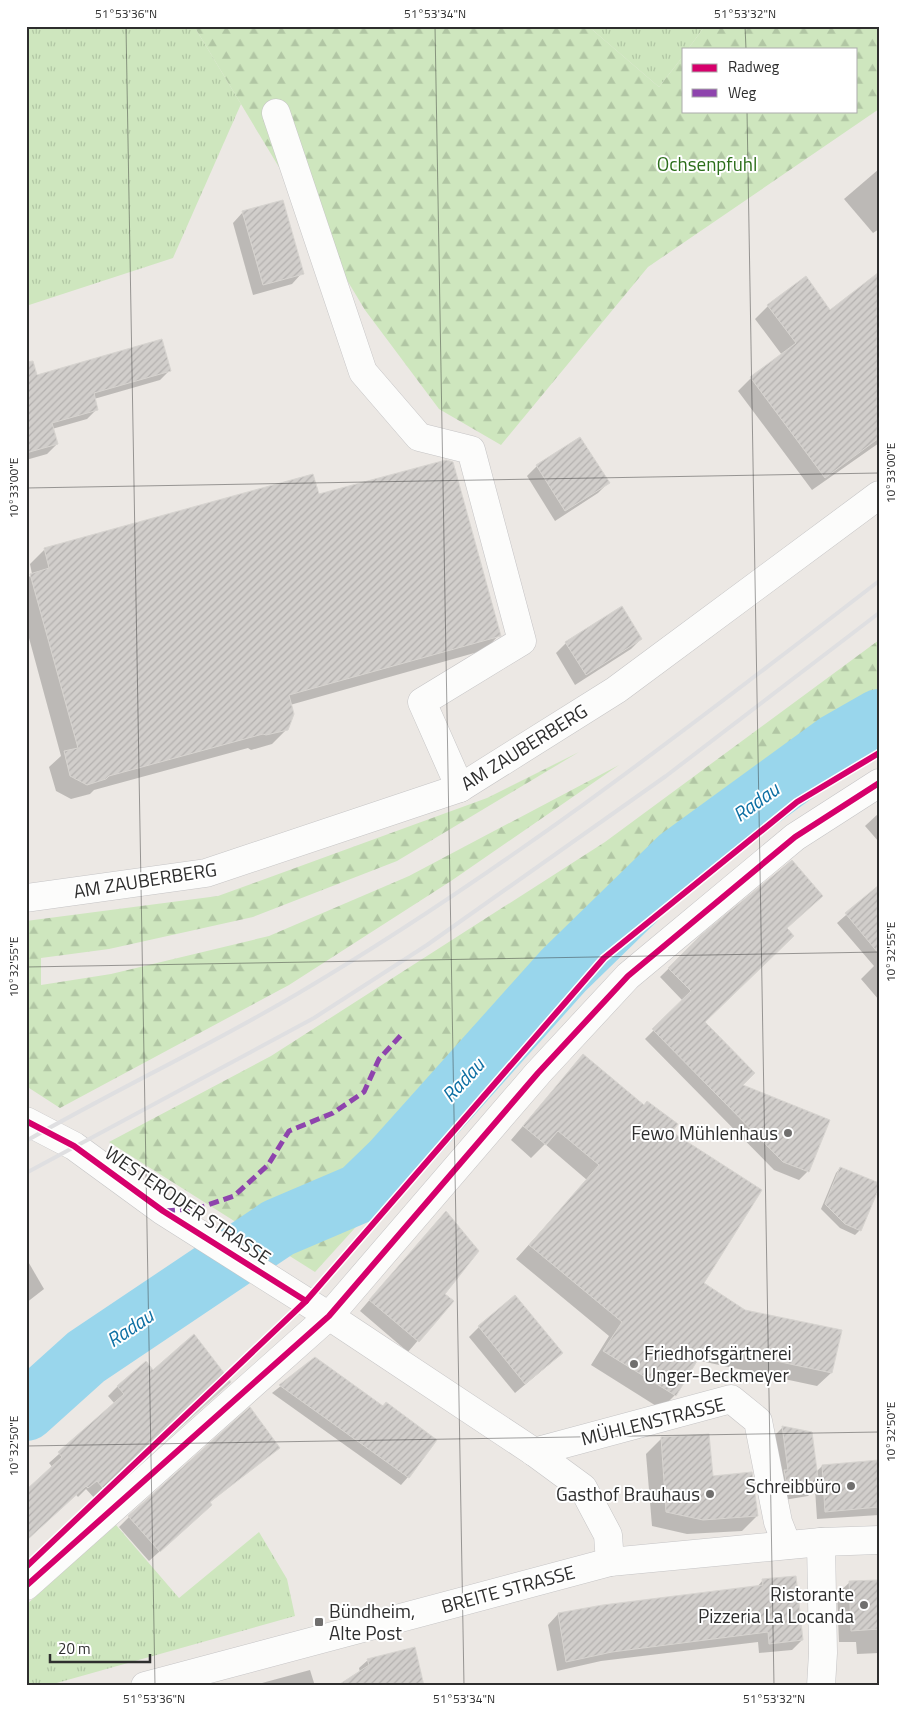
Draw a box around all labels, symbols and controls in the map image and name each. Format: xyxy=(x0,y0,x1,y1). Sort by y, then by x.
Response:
text: 51°53'36"N xyxy=(95,4,157,23)
text: 51°53'34"N xyxy=(404,4,466,23)
text: 51°53'32"N xyxy=(714,4,776,23)
legend xyxy=(682,48,858,112)
text: Radweg xyxy=(728,55,780,78)
text: Weg xyxy=(728,81,757,104)
park label: Ochsenpfuhl xyxy=(657,149,757,178)
text: 10°33'00"E xyxy=(881,442,900,503)
text: 10°33'00"E xyxy=(4,457,23,518)
street label: AM ZAUBERBERG xyxy=(455,696,593,797)
water label: Radau xyxy=(726,773,786,829)
street label: AM ZAUBERBERG xyxy=(71,854,219,905)
text: 10°32'55"E xyxy=(881,921,900,982)
text: 10°32'55"E xyxy=(4,936,23,997)
water label: Radau xyxy=(434,1050,492,1109)
place label: Fewo Mühlenhaus xyxy=(631,1118,778,1147)
marker: Fewo Mühlenhaus xyxy=(782,1127,794,1139)
street label: WESTERODER STRASSE xyxy=(99,1138,277,1271)
water label: Radau xyxy=(100,1300,160,1355)
place label: Friedhofsgärtnerei Unger-Beckmeyer xyxy=(644,1338,792,1389)
marker: Friedhofsgärtnerei Unger-Beckmeyer xyxy=(628,1358,640,1370)
street label: MÜHLENSTRASSE xyxy=(578,1389,728,1452)
text: 10°32'50"E xyxy=(881,1401,900,1462)
text: 10°32'50"E xyxy=(4,1415,23,1476)
place label: Schreibbüro xyxy=(746,1471,841,1500)
place label: Gasthof Brauhaus xyxy=(556,1479,700,1508)
marker: Schreibbüro xyxy=(845,1480,857,1492)
marker: Gasthof Brauhaus xyxy=(704,1488,716,1500)
street label: BREITE STRASSE xyxy=(438,1557,578,1620)
place label: Ristorante Pizzeria La Locanda xyxy=(698,1579,854,1630)
place label: Bündheim, Alte Post xyxy=(329,1596,415,1647)
marker: Ristorante Pizzeria La Locanda xyxy=(858,1599,870,1611)
marker: Bündheim, Alte Post xyxy=(313,1616,325,1628)
scale bar xyxy=(50,1632,150,1664)
text: 20 m xyxy=(58,1637,91,1660)
text: 51°53'36"N xyxy=(123,1689,185,1708)
text: 51°53'34"N xyxy=(433,1689,495,1708)
text: 51°53'32"N xyxy=(743,1689,805,1708)

